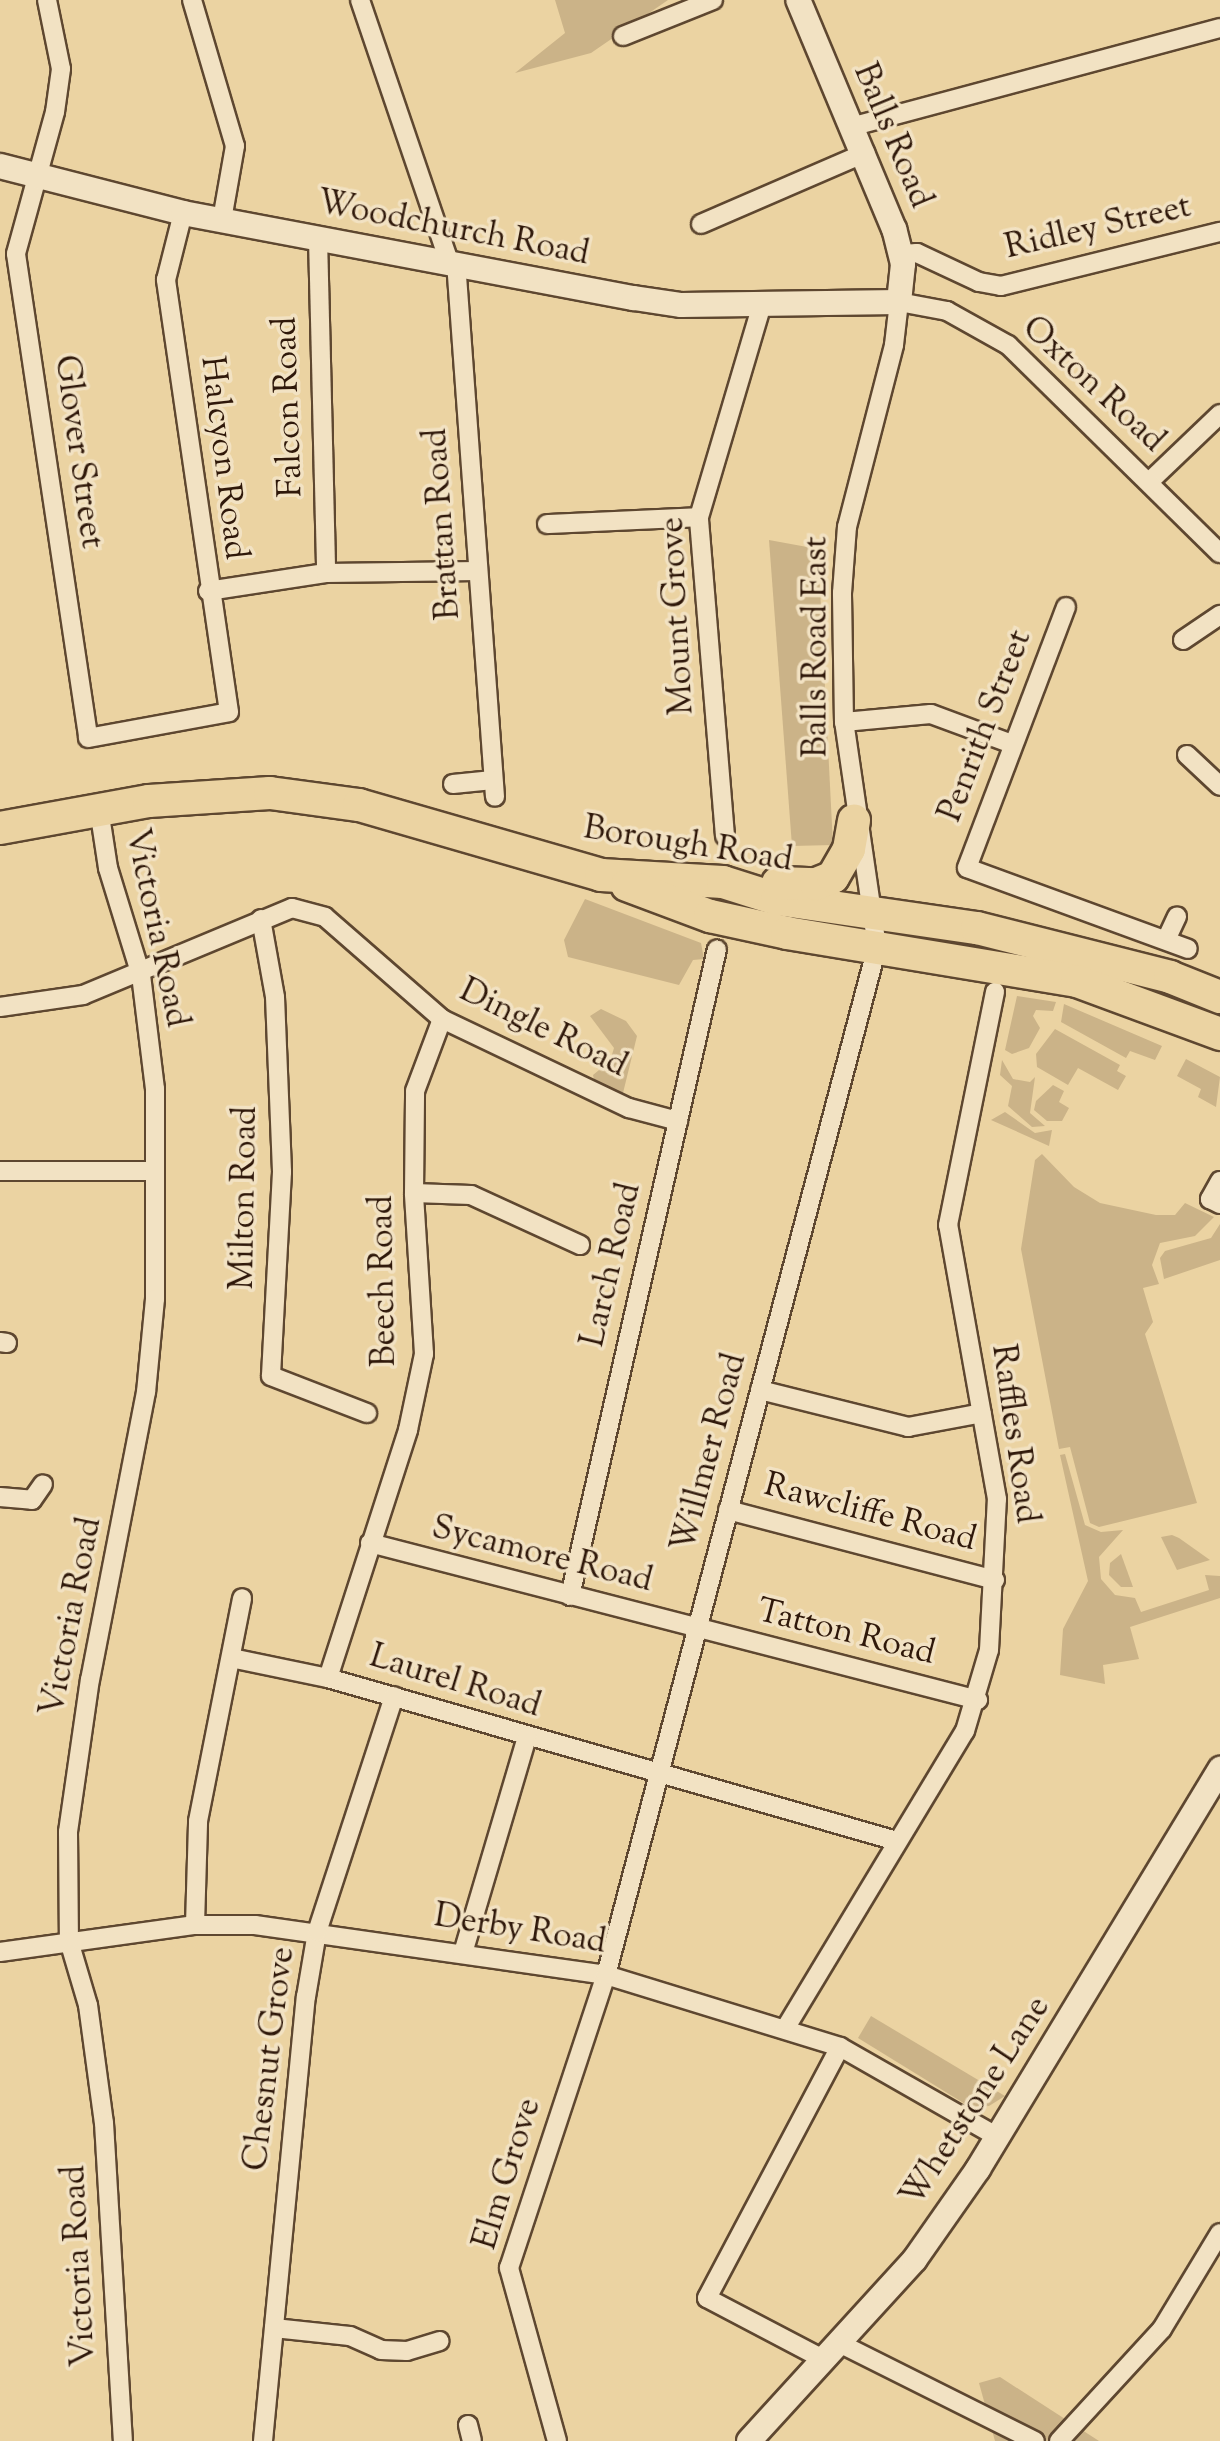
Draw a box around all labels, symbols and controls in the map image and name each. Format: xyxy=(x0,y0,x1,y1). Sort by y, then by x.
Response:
street label: Balls Road xyxy=(843,58,941,214)
street label: Woodchurch Road xyxy=(313,183,593,275)
street label: Ridley Street xyxy=(1001,187,1195,269)
street label: Oxton Road xyxy=(1013,308,1173,462)
street label: Falcon Road xyxy=(265,316,313,498)
street label: Glover Street xyxy=(44,353,112,551)
street label: Halcyon Road xyxy=(190,354,256,562)
street label: Brattan Road xyxy=(416,427,470,621)
street label: Mount Grove xyxy=(652,516,704,716)
street label: Balls Road East xyxy=(797,536,837,758)
street label: Penrith Street xyxy=(931,624,1041,828)
street label: Borough Road xyxy=(581,808,795,882)
street label: Victoria Road xyxy=(115,825,197,1031)
street label: Dingle Road xyxy=(452,971,634,1087)
street label: Milton Road xyxy=(223,1106,267,1290)
street label: Larch Road xyxy=(573,1179,651,1351)
street label: Beech Road xyxy=(362,1195,406,1367)
street label: Raffles Road xyxy=(981,1342,1047,1526)
street label: Willmer Road xyxy=(664,1349,756,1557)
street label: Rawcliffe Road xyxy=(759,1465,981,1561)
street label: Sycamore Road xyxy=(427,1508,657,1602)
street label: Victoria Road xyxy=(33,1514,111,1720)
street label: Tatton Road xyxy=(753,1591,939,1675)
street label: Laurel Road xyxy=(364,1637,546,1727)
street label: Derby Road xyxy=(431,1896,609,1964)
street label: Chesnut Grove xyxy=(236,1945,304,2173)
street label: Whetstone Lane xyxy=(893,1989,1059,2215)
street label: Elm Grove xyxy=(466,2093,550,2255)
street label: Victoria Road xyxy=(54,2164,106,2368)

